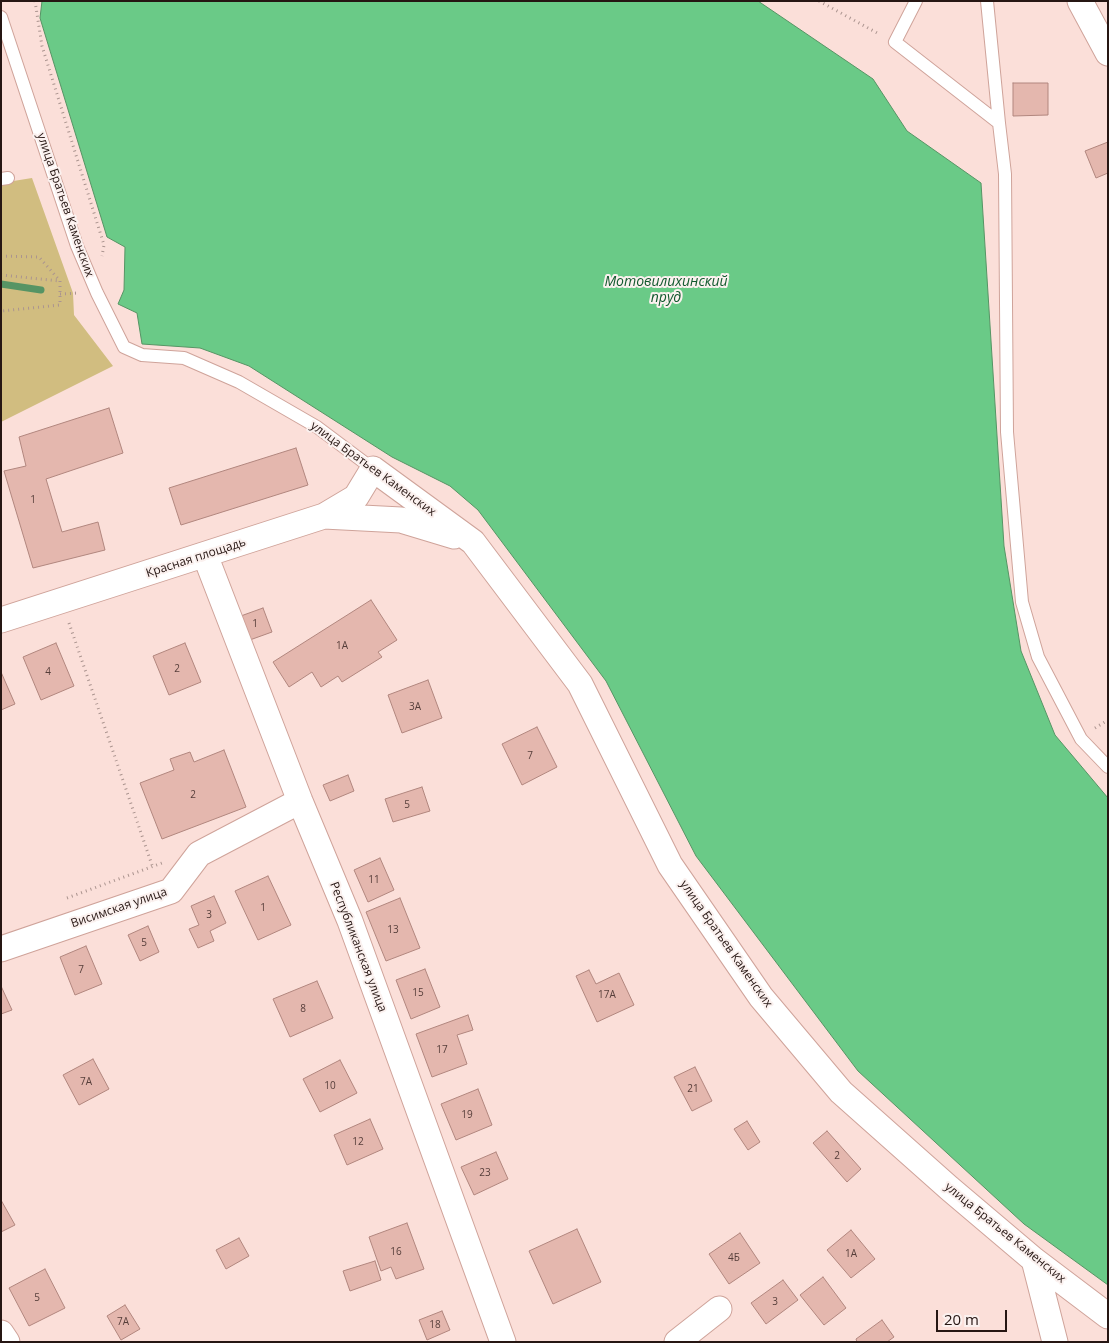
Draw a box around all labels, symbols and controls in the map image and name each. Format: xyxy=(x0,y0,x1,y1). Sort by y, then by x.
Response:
street label: улица Братьев Каменских xyxy=(34,131,96,279)
water label: Мотовилихинский пруд xyxy=(604,274,728,306)
street label: улица Братьев Каменских xyxy=(307,419,439,519)
house number: 1 xyxy=(30,494,36,506)
street label: Красная площадь xyxy=(144,535,248,581)
house number: 1 xyxy=(252,618,258,630)
house number: 1А xyxy=(336,640,348,652)
house number: 2 xyxy=(174,663,180,675)
house number: 4 xyxy=(45,666,51,678)
house number: 3А xyxy=(409,701,421,713)
house number: 7 xyxy=(527,750,533,762)
house number: 2 xyxy=(190,789,196,801)
house number: 5 xyxy=(404,799,410,811)
house number: 11 xyxy=(368,874,380,886)
street label: улица Братьев Каменских xyxy=(677,878,775,1010)
street label: Республиканская улица xyxy=(326,880,390,1014)
street label: Висимская улица xyxy=(69,885,169,931)
house number: 1 xyxy=(260,902,266,914)
house number: 3 xyxy=(206,909,212,921)
house number: 13 xyxy=(387,924,399,936)
house number: 5 xyxy=(141,937,147,949)
house number: 7 xyxy=(78,964,84,976)
house number: 15 xyxy=(412,987,424,999)
house number: 17А xyxy=(598,989,616,1001)
house number: 8 xyxy=(300,1003,306,1015)
house number: 17 xyxy=(436,1044,448,1056)
house number: 7А xyxy=(80,1076,92,1088)
house number: 10 xyxy=(324,1080,336,1092)
house number: 21 xyxy=(687,1083,699,1095)
house number: 19 xyxy=(461,1109,473,1121)
house number: 12 xyxy=(352,1136,364,1148)
house number: 2 xyxy=(834,1150,840,1162)
house number: 23 xyxy=(479,1167,491,1179)
street label: улица Братьев Каменских xyxy=(942,1180,1068,1286)
house number: 16 xyxy=(390,1246,402,1258)
house number: 1А xyxy=(845,1248,857,1260)
house number: 4Б xyxy=(728,1252,740,1264)
house number: 5 xyxy=(34,1292,40,1304)
house number: 3 xyxy=(772,1296,778,1308)
scale bar xyxy=(939,1300,1010,1332)
text: 20 m xyxy=(944,1309,979,1329)
house number: 7А xyxy=(117,1316,129,1328)
house number: 18 xyxy=(429,1319,441,1331)

